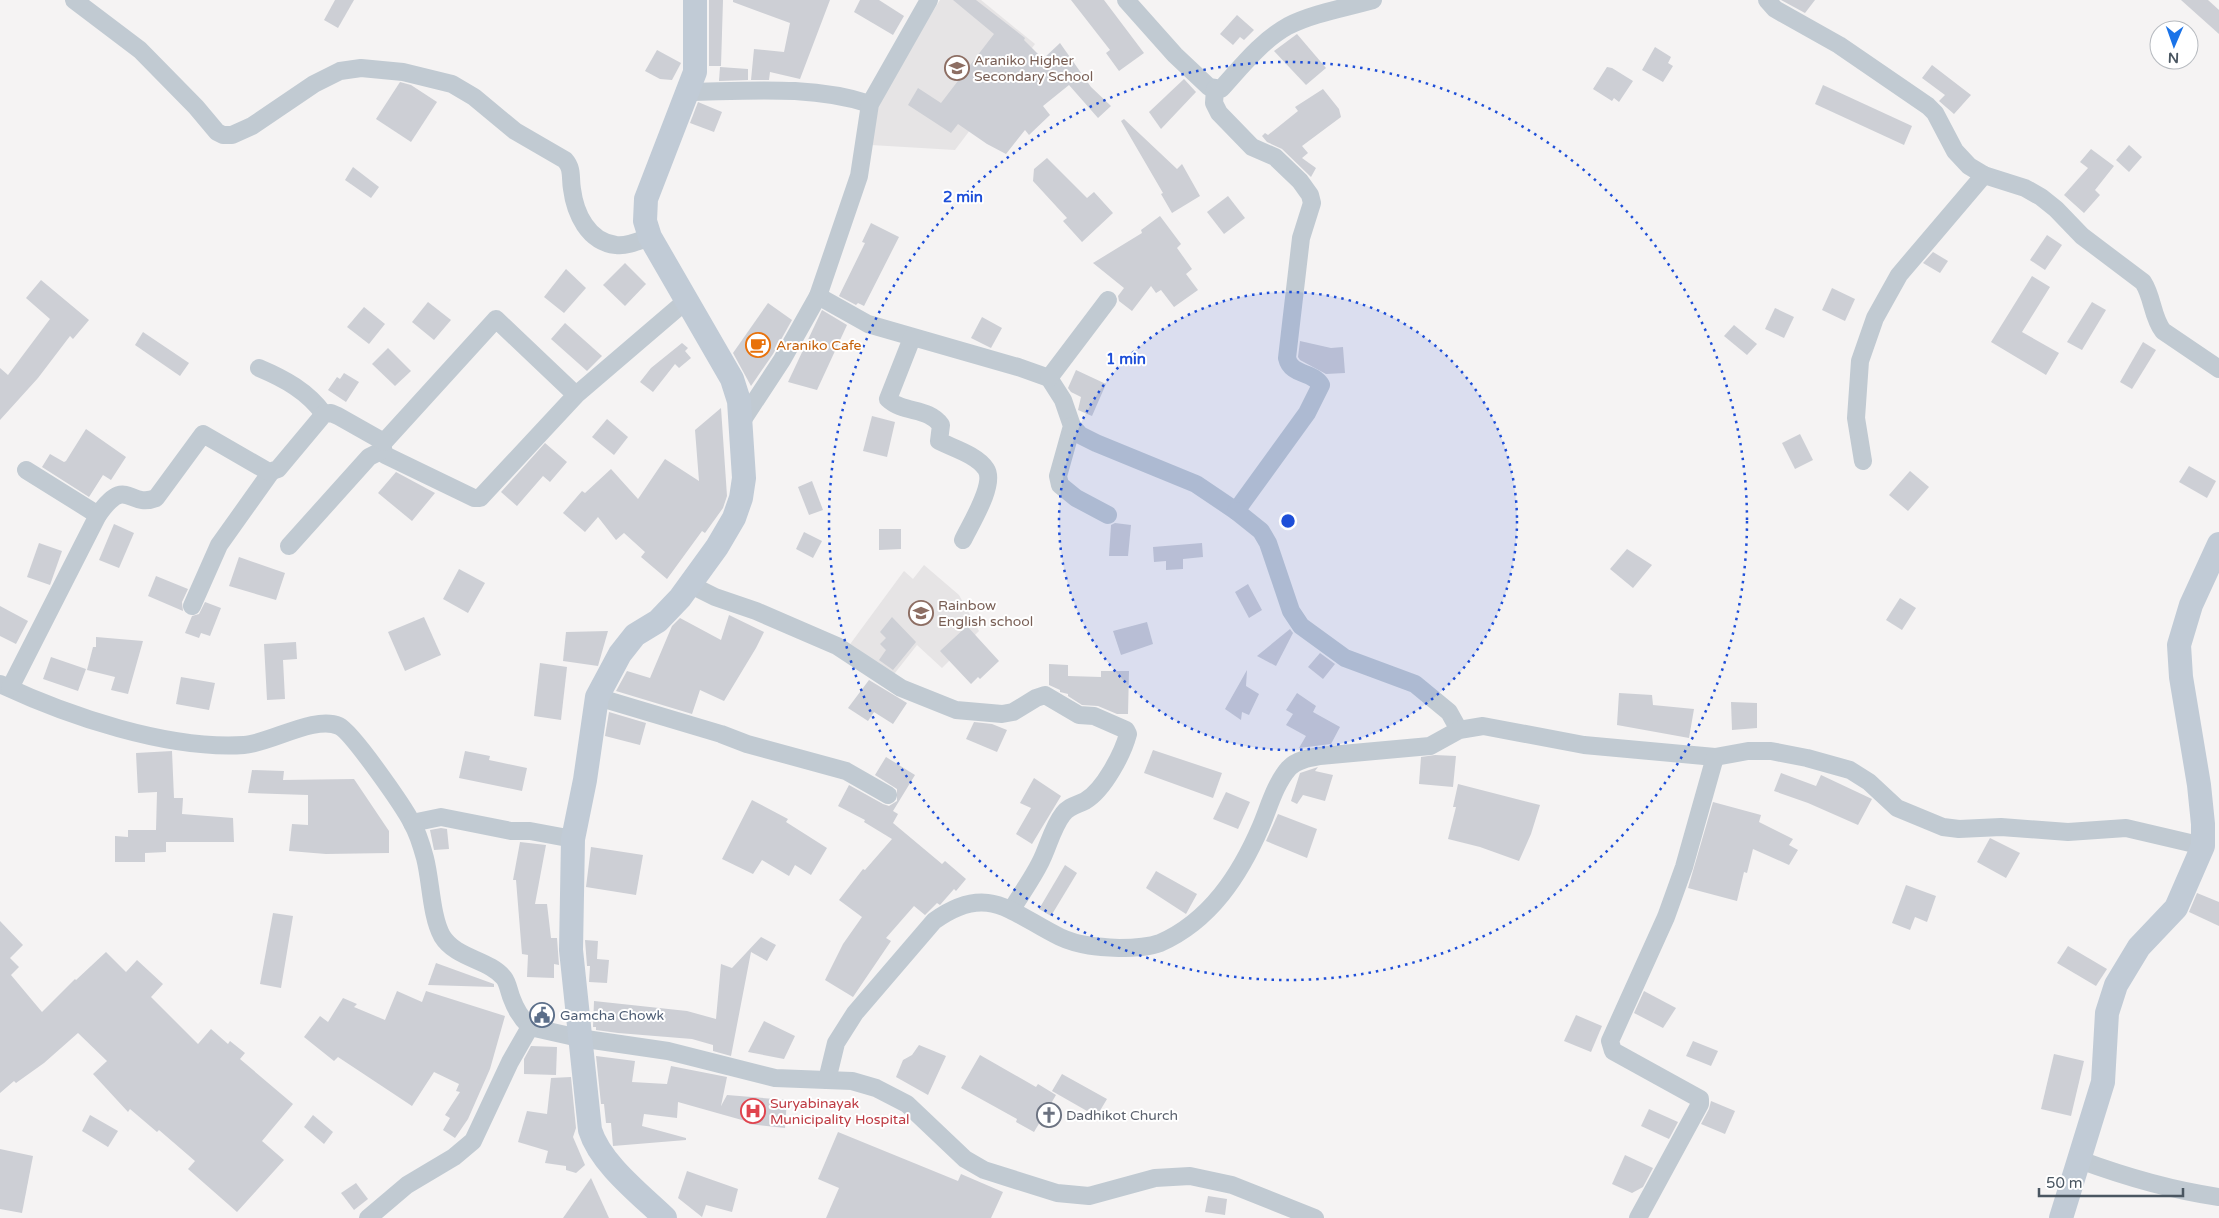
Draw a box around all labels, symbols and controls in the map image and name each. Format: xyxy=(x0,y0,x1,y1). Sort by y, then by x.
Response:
north arrow xyxy=(2149,20,2199,70)
text: N xyxy=(2168,49,2179,66)
place label: Araniko Higher Secondary School xyxy=(974,52,1093,85)
school or university icon: Araniko Higher Secondary School xyxy=(944,55,970,81)
text: 2 min xyxy=(943,188,983,206)
cafe icon: Araniko Cafe xyxy=(745,332,771,358)
place label: Araniko Cafe xyxy=(776,337,862,354)
text: 1 min xyxy=(1106,350,1146,368)
centre of rings xyxy=(1279,512,1297,530)
place label: Rainbow English school xyxy=(938,597,1033,630)
school or university icon: Rainbow English school xyxy=(908,600,934,626)
public building icon: Gamcha Chowk xyxy=(529,1002,555,1028)
place label: Gamcha Chowk xyxy=(560,1007,665,1024)
place label: Suryabinayak Municipality Hospital xyxy=(770,1095,910,1128)
hospital icon: Suryabinayak Municipality Hospital xyxy=(740,1098,766,1124)
church icon: Dadhikot Church xyxy=(1036,1102,1062,1128)
place label: Dadhikot Church xyxy=(1066,1107,1178,1124)
scale bar xyxy=(2039,1166,2183,1198)
text: 50 m xyxy=(2046,1174,2083,1192)

